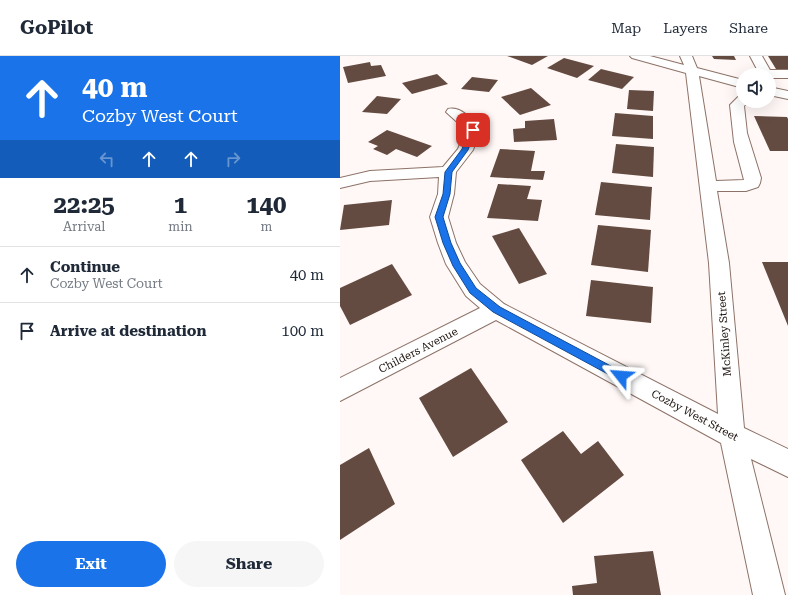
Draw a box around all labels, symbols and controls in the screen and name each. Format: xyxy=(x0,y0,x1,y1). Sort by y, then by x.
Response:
text: GoPilot xyxy=(20,16,93,39)
text: Map xyxy=(611,20,641,36)
text: Layers xyxy=(663,20,707,36)
text: Share xyxy=(729,20,768,36)
map controls xyxy=(736,68,776,108)
button: sound xyxy=(736,68,776,108)
text: 40 m xyxy=(82,71,147,104)
icon: ahead xyxy=(16,72,68,124)
text: Cozby West Court xyxy=(82,105,238,126)
pin xyxy=(456,113,490,147)
icon: arrive xyxy=(462,119,484,141)
icon: left xyxy=(96,148,118,170)
icon: ahead xyxy=(138,148,160,170)
icon: ahead xyxy=(180,148,202,170)
icon: right xyxy=(222,148,244,170)
text: 22:25 xyxy=(54,191,115,219)
text: 1 xyxy=(174,191,187,219)
text: 140 xyxy=(246,191,287,219)
text: Arrival xyxy=(63,219,105,234)
text: min xyxy=(168,219,193,234)
text: m xyxy=(260,219,272,234)
text: Continue xyxy=(50,258,120,276)
icon: ahead xyxy=(16,264,38,286)
text: 40 m xyxy=(290,266,324,284)
text: Cozby West Court xyxy=(50,276,163,291)
street label: McKinley Street xyxy=(715,291,734,377)
icon: arrive xyxy=(16,320,38,342)
text: Arrive at destination xyxy=(50,322,206,340)
text: 100 m xyxy=(281,322,324,340)
street label: Childers Avenue xyxy=(377,325,460,376)
position arrow xyxy=(600,355,642,397)
street label: Cozby West Street xyxy=(649,387,740,444)
button: Exit xyxy=(16,541,166,587)
button: Share xyxy=(174,541,324,587)

